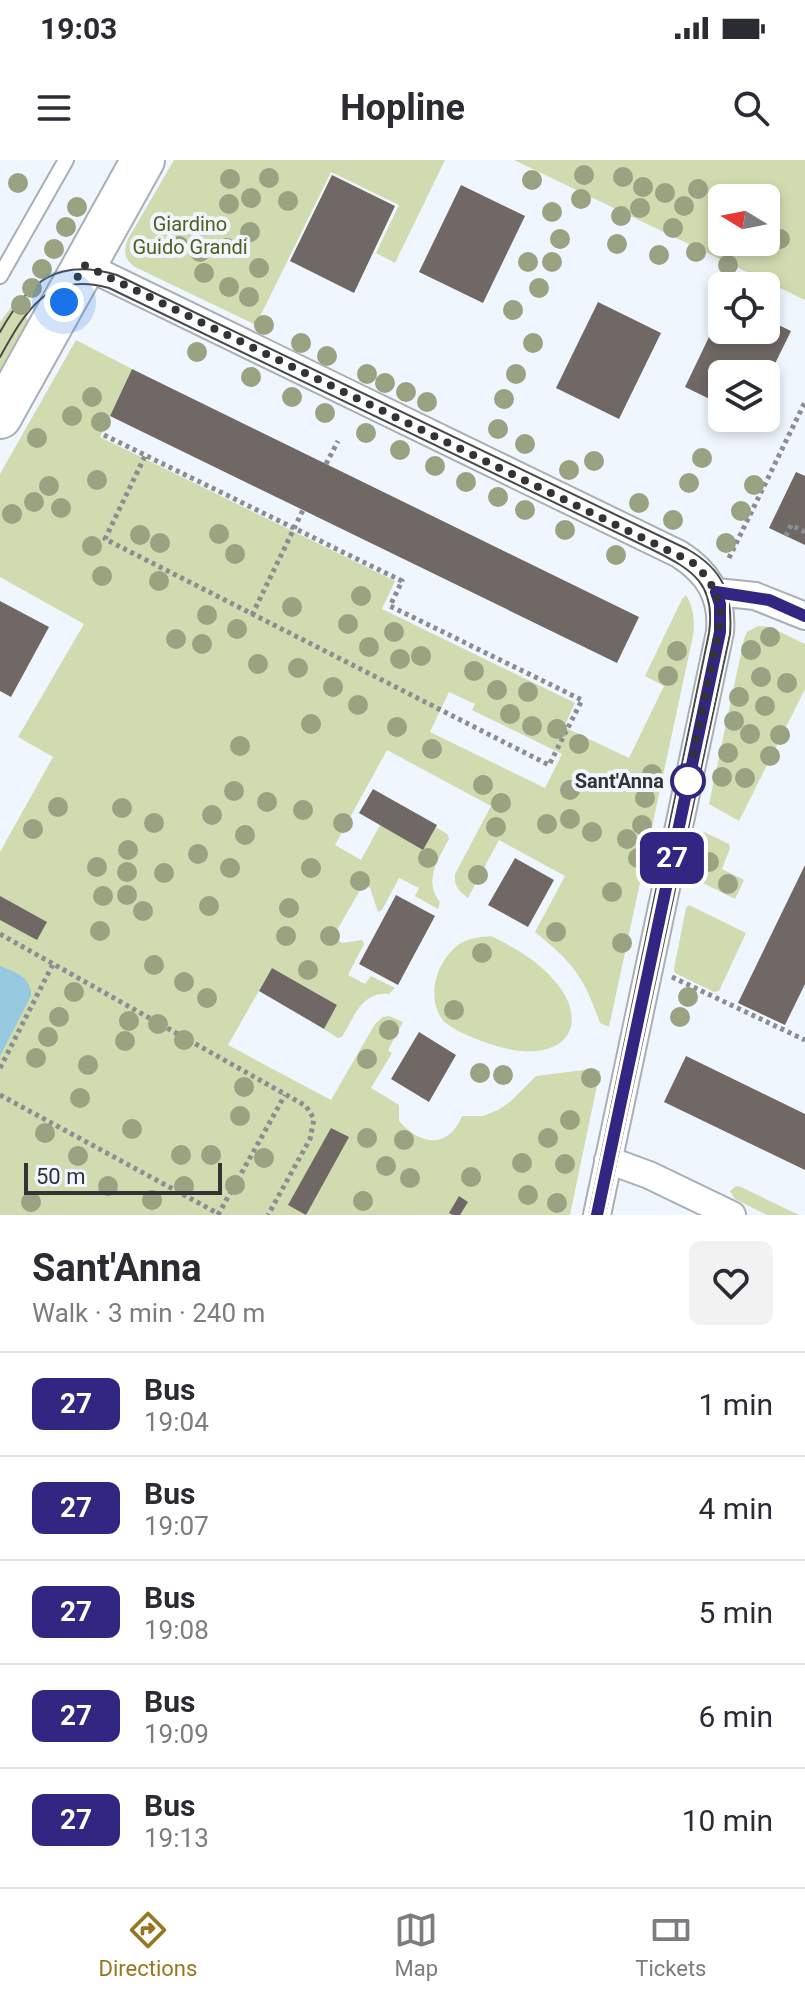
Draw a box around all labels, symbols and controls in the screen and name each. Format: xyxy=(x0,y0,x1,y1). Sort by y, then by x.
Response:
text: 19:03 xyxy=(40,11,117,46)
icon: menu xyxy=(32,86,76,130)
icon: search xyxy=(729,86,773,130)
text: Hopline xyxy=(340,87,465,129)
north arrow xyxy=(708,184,780,256)
map controls xyxy=(708,184,780,432)
park label: Giardino Guido Grandi xyxy=(132,212,248,259)
button: locate xyxy=(708,272,780,344)
your location xyxy=(44,282,84,322)
button: layers xyxy=(708,360,780,432)
marker: Sant'Anna xyxy=(671,764,705,798)
place label: Sant'Anna xyxy=(575,769,664,793)
line badge: 27 xyxy=(636,832,708,884)
text: 27 xyxy=(656,841,688,874)
scale bar xyxy=(24,1159,222,1195)
text: 50 m xyxy=(36,1164,85,1189)
button: heart xyxy=(689,1241,773,1325)
text: Sant'Anna xyxy=(32,1246,202,1290)
text: Walk · 3 min · 240 m xyxy=(32,1298,265,1328)
text: Bus xyxy=(144,1372,195,1407)
text: 27 xyxy=(60,1387,92,1420)
text: 1 min xyxy=(699,1387,773,1422)
text: 19:04 xyxy=(144,1407,209,1437)
text: Bus xyxy=(144,1476,195,1511)
text: 27 xyxy=(60,1491,92,1524)
text: 4 min xyxy=(699,1491,773,1526)
text: 19:07 xyxy=(144,1511,209,1541)
text: Bus xyxy=(144,1580,195,1615)
text: 27 xyxy=(60,1595,92,1628)
text: 5 min xyxy=(699,1595,773,1630)
text: 19:08 xyxy=(144,1615,209,1645)
text: Bus xyxy=(144,1684,195,1719)
text: 27 xyxy=(60,1699,92,1732)
text: 6 min xyxy=(699,1699,773,1734)
text: 19:09 xyxy=(144,1719,209,1749)
text: Bus xyxy=(144,1788,195,1823)
text: 27 xyxy=(60,1803,92,1836)
text: 10 min xyxy=(682,1803,773,1838)
text: 19:13 xyxy=(144,1823,209,1853)
tab: Directions xyxy=(99,1908,197,1981)
tab: Map xyxy=(394,1908,438,1981)
tab: Tickets xyxy=(635,1908,706,1981)

